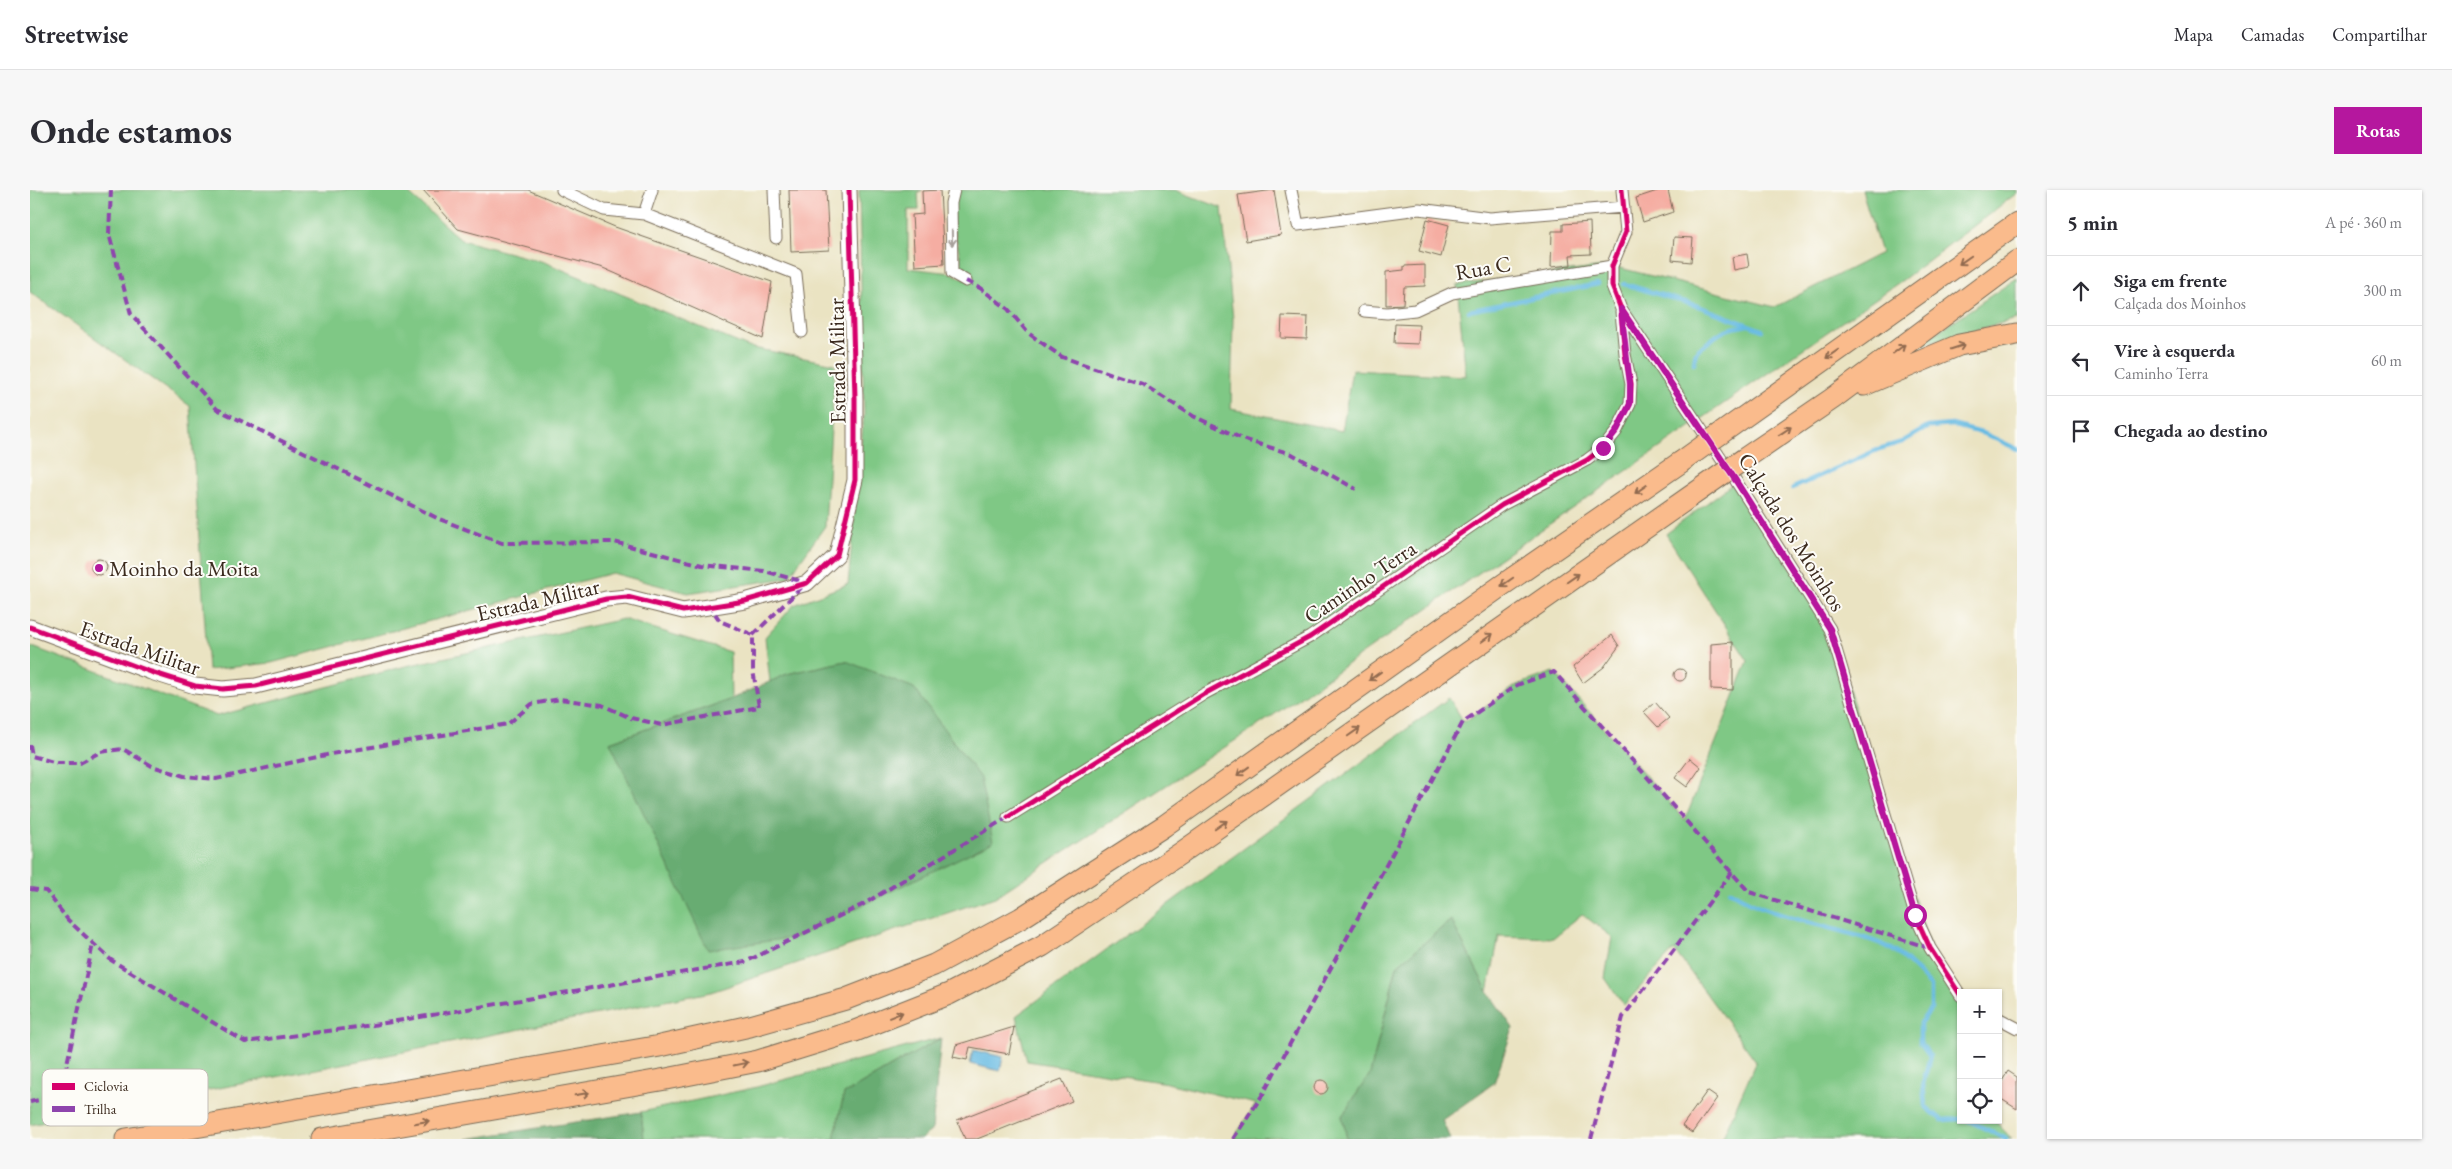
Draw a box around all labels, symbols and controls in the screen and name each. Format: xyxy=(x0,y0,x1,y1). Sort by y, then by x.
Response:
text: Streetwise xyxy=(25,19,128,50)
text: Mapa xyxy=(2174,23,2213,46)
text: Camadas xyxy=(2241,23,2304,46)
text: Compartilhar xyxy=(2332,23,2427,46)
button: Rotas xyxy=(2334,107,2422,154)
text: Onde estamos xyxy=(30,108,232,153)
text: 5 min xyxy=(2067,209,2118,236)
text: A pé · 360 m xyxy=(2325,212,2402,233)
one-way arrow xyxy=(947,230,957,246)
street label: Rua C xyxy=(1453,249,1513,287)
one-way arrow xyxy=(1958,255,1972,265)
text: Siga em frente xyxy=(2114,268,2227,293)
icon: ahead xyxy=(2067,277,2095,305)
text: 300 m xyxy=(2363,280,2402,301)
text: Calçada dos Moinhos xyxy=(2114,293,2246,314)
street label: Estrada Militar xyxy=(821,297,853,424)
text: Vire à esquerda xyxy=(2114,338,2235,363)
one-way arrow xyxy=(1949,341,1965,351)
one-way arrow xyxy=(1892,344,1906,354)
icon: left xyxy=(2067,347,2095,375)
one-way arrow xyxy=(1826,349,1840,359)
text: 60 m xyxy=(2371,350,2402,371)
text: Caminho Terra xyxy=(2114,363,2208,384)
icon: arrive xyxy=(2067,417,2095,445)
text: Chegada ao destino xyxy=(2114,418,2268,443)
one-way arrow xyxy=(1777,426,1791,436)
route end xyxy=(1592,437,1615,460)
street label: Calçada dos Moinhos xyxy=(1732,447,1852,617)
one-way arrow xyxy=(1634,484,1648,494)
street label: Caminho Terra xyxy=(1298,534,1422,630)
place label: Moinho da Moita xyxy=(109,554,259,583)
marker: Moinho da Moita xyxy=(93,562,105,574)
street label: Estrada Militar xyxy=(473,572,603,628)
one-way arrow xyxy=(1565,573,1579,583)
one-way arrow xyxy=(1500,577,1514,587)
street label: Estrada Militar xyxy=(76,614,205,682)
one-way arrow xyxy=(1480,633,1494,643)
one-way arrow xyxy=(1368,671,1382,681)
one-way arrow xyxy=(1347,726,1360,737)
one-way arrow xyxy=(1236,765,1250,776)
one-way arrow xyxy=(1214,820,1228,830)
route start xyxy=(1904,904,1927,927)
map controls xyxy=(1957,989,2002,1124)
button: + xyxy=(1957,989,2002,1034)
one-way arrow xyxy=(888,1010,903,1019)
button: − xyxy=(1957,1034,2002,1079)
one-way arrow xyxy=(733,1059,749,1068)
legend xyxy=(42,1069,208,1126)
text: Ciclovia xyxy=(84,1077,129,1095)
button: locate xyxy=(1957,1079,2002,1124)
one-way arrow xyxy=(573,1088,589,1098)
text: Trilha xyxy=(84,1100,117,1118)
one-way arrow xyxy=(413,1116,429,1126)

